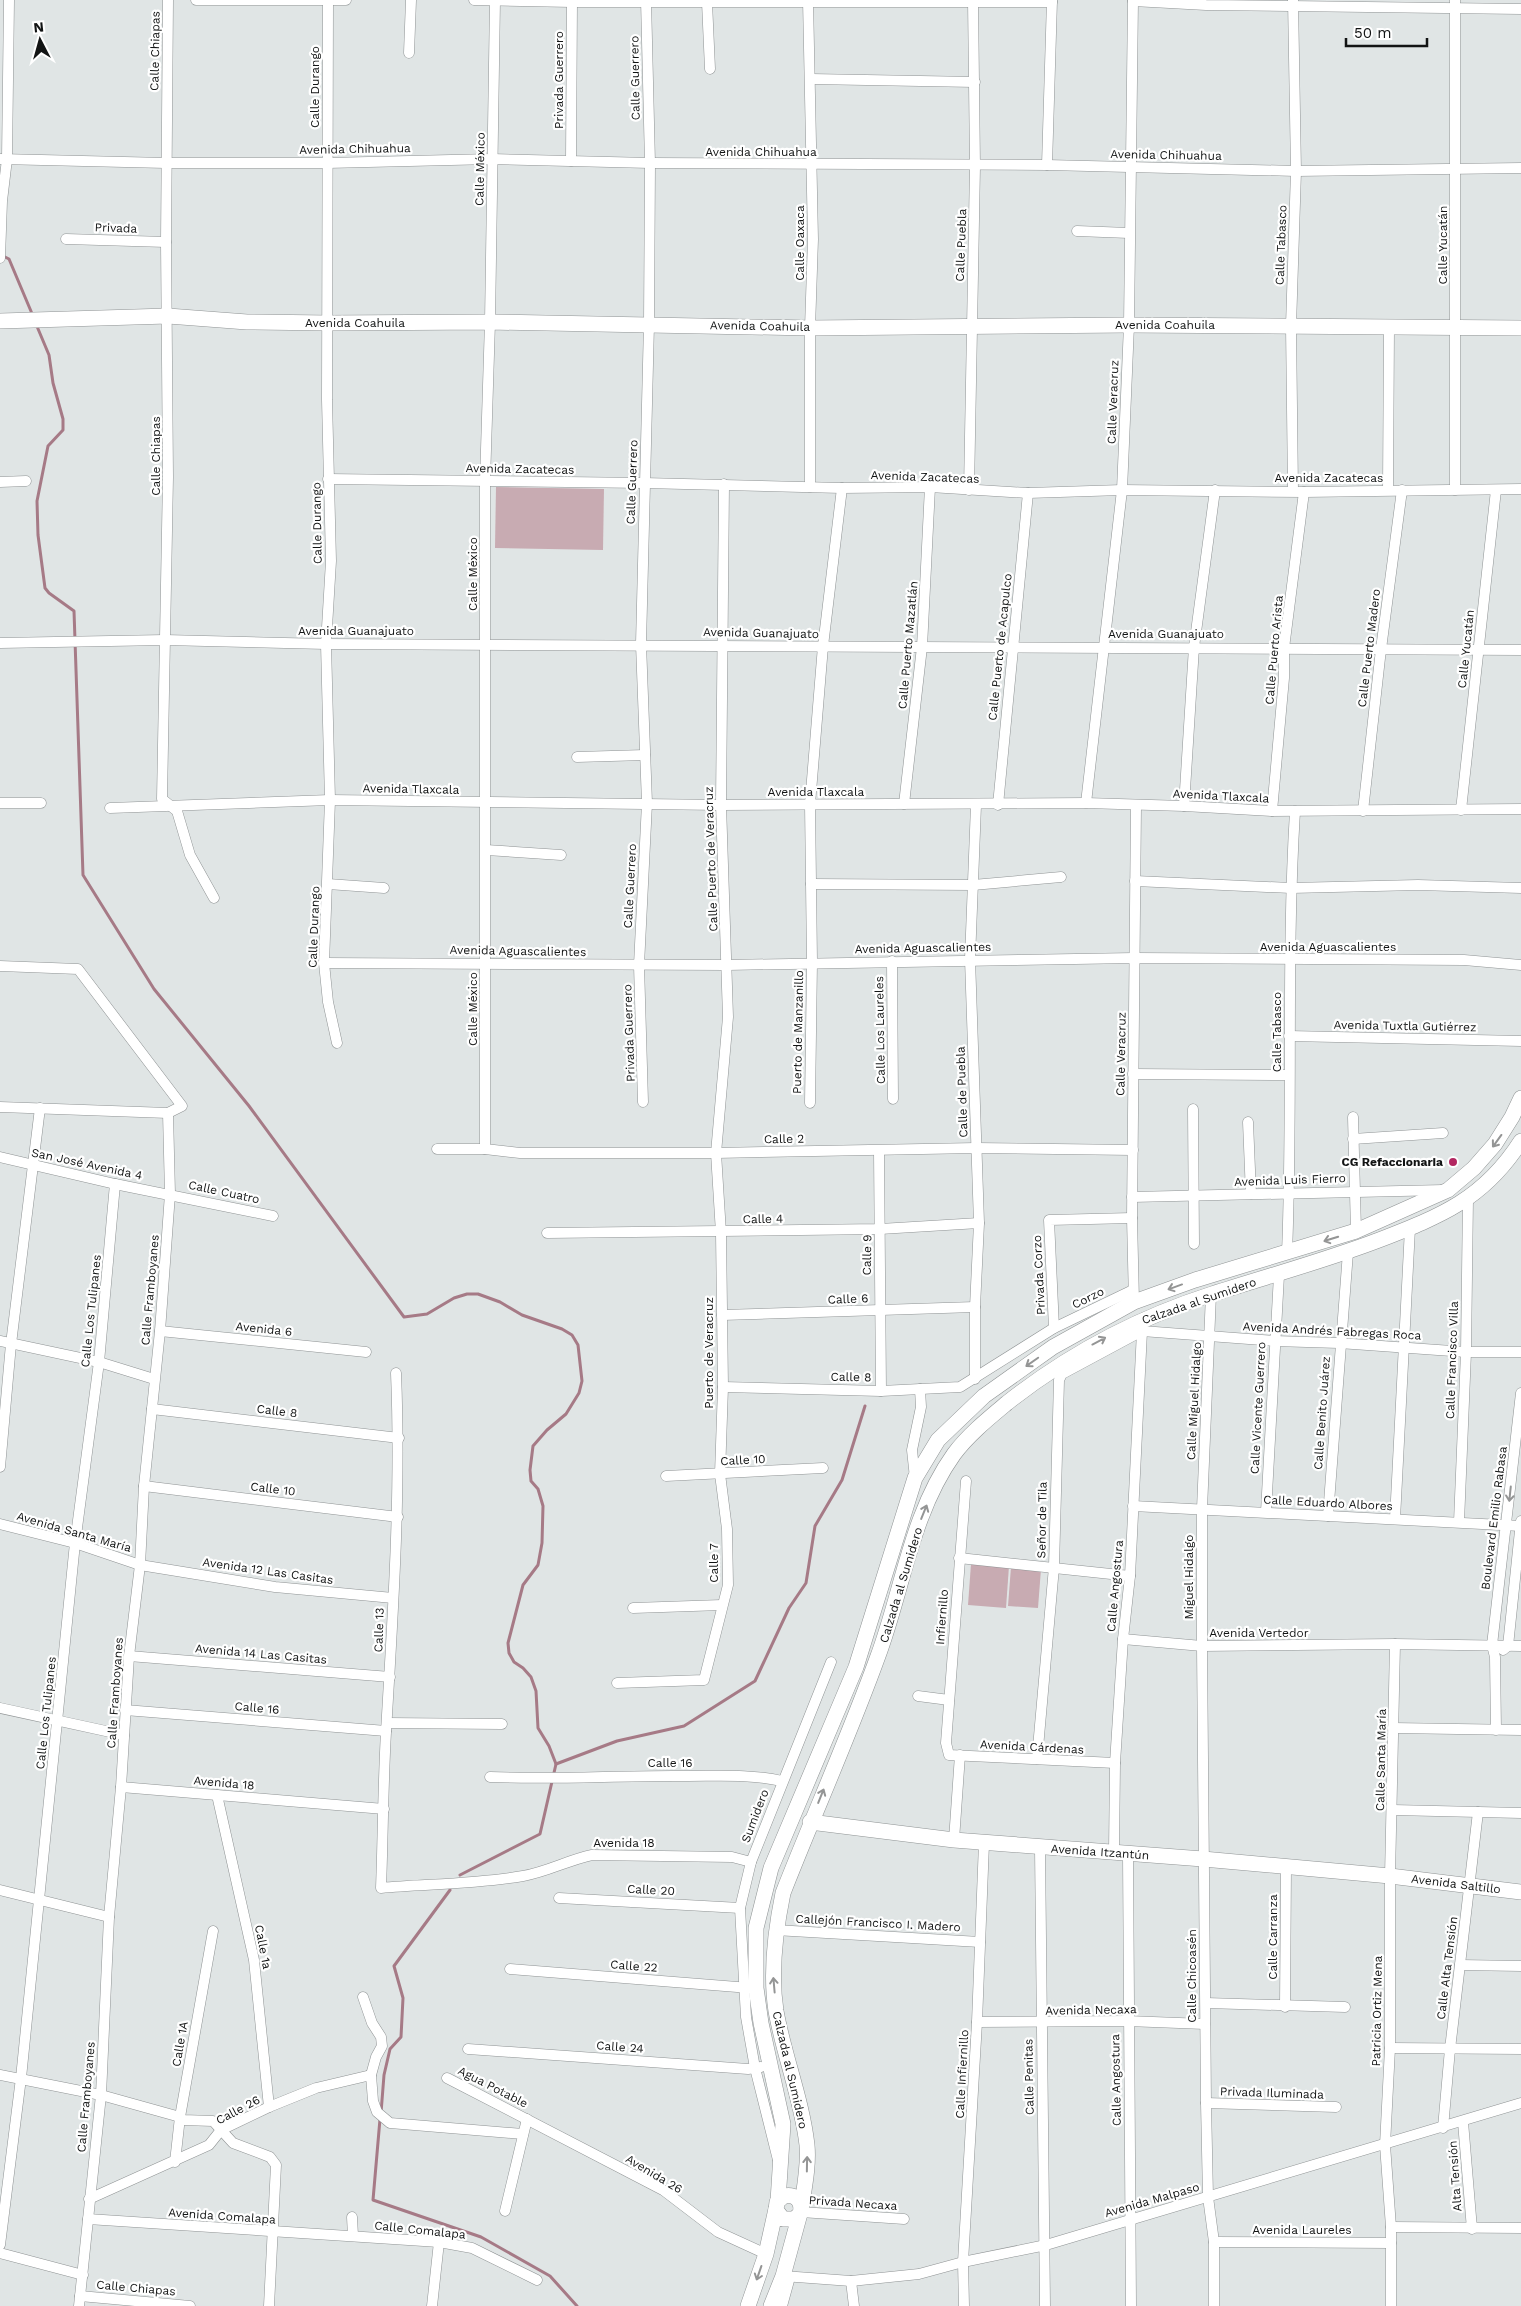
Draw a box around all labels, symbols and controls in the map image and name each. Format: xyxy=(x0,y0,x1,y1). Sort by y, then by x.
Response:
street label: Calle Chiapas xyxy=(147,11,163,91)
north arrow xyxy=(15,15,65,65)
scale bar xyxy=(1346,15,1427,47)
text: N xyxy=(33,19,45,36)
text: 50 m xyxy=(1354,24,1391,42)
street label: Privada Guerrero xyxy=(552,31,566,129)
street label: Calle Guerrero xyxy=(627,35,643,121)
street label: Calle Durango xyxy=(308,46,322,128)
street label: Calle México xyxy=(472,132,488,206)
street label: Avenida Chihuahua xyxy=(299,141,411,157)
street label: Avenida Chihuahua xyxy=(705,145,817,159)
street label: Avenida Chihuahua xyxy=(1110,147,1222,163)
street label: Calle Oaxaca xyxy=(793,205,807,281)
street label: Calle Tabasco xyxy=(1273,205,1289,285)
street label: Calle Yucatán xyxy=(1436,205,1450,285)
street label: Calle Puebla xyxy=(953,208,969,282)
street label: Privada xyxy=(94,220,138,236)
street label: Avenida Coahuila xyxy=(305,316,405,330)
street label: Avenida Coahuila xyxy=(710,318,810,334)
street label: Avenida Coahuila xyxy=(1115,318,1215,332)
street label: Calle Veracruz xyxy=(1105,360,1121,444)
street label: Calle Chiapas xyxy=(149,416,163,496)
street label: Calle Guerrero xyxy=(624,439,640,525)
street label: Avenida Zacatecas xyxy=(465,461,575,477)
street label: Avenida Zacatecas xyxy=(870,468,980,486)
street label: Avenida Zacatecas xyxy=(1275,471,1383,485)
street label: Calle Durango xyxy=(309,482,325,564)
street label: Calle México xyxy=(466,537,480,611)
street label: Calle Puerto de Acapulco xyxy=(985,573,1015,721)
street label: Calle Puerto Mazatlán xyxy=(895,580,921,710)
street label: Calle Puerto Madero xyxy=(1355,588,1383,708)
street label: Calle Puerto Arista xyxy=(1262,595,1286,705)
street label: Calle Yucatán xyxy=(1455,609,1477,689)
street label: Avenida Guanajuato xyxy=(298,624,414,638)
street label: Avenida Guanajuato xyxy=(703,625,819,641)
street label: Avenida Guanajuato xyxy=(1108,627,1224,641)
street label: Avenida Tlaxcala xyxy=(362,781,460,797)
street label: Avenida Tlaxcala xyxy=(768,785,865,799)
street label: Calle Puerto de Veracruz xyxy=(701,786,721,932)
street label: Avenida Tlaxcala xyxy=(1172,786,1270,806)
street label: Calle Guerrero xyxy=(621,843,639,929)
street label: Calle Durango xyxy=(306,886,322,968)
street label: Avenida Aguascalientes xyxy=(855,940,991,956)
street label: Avenida Aguascalientes xyxy=(1260,940,1396,954)
street label: Avenida Aguascalientes xyxy=(450,943,586,959)
street label: Puerto de Manzanillo xyxy=(790,970,806,1094)
street label: Calle México xyxy=(466,972,480,1046)
street label: Calle Los Laureles xyxy=(872,976,888,1084)
street label: Privada Guerrero xyxy=(620,984,638,1082)
street label: Calle Tabasco xyxy=(1270,992,1284,1072)
street label: Calle Veracruz xyxy=(1113,1012,1129,1096)
street label: Avenida Tuxtla Gutiérrez xyxy=(1333,1018,1477,1034)
street label: Calle de Puebla xyxy=(953,1046,971,1138)
street label: Calle 2 xyxy=(764,1132,804,1146)
one-way arrow xyxy=(1492,1133,1502,1147)
street label: San José Avenida 4 xyxy=(30,1145,144,1183)
place label: CG Refaccionaria xyxy=(1342,1155,1443,1169)
marker: CG Refaccionaria xyxy=(1447,1156,1459,1168)
street label: Avenida Luis Fierro xyxy=(1234,1171,1346,1189)
street label: Calle Cuatro xyxy=(187,1178,261,1206)
street label: Calle 4 xyxy=(743,1212,783,1226)
street label: Calle Framboyanes xyxy=(138,1234,162,1346)
street label: Calle 9 xyxy=(860,1234,874,1276)
street label: Privada Corzo xyxy=(1030,1235,1048,1315)
one-way arrow xyxy=(1323,1235,1339,1244)
street label: Calle Los Tulipanes xyxy=(78,1254,104,1368)
street label: Calzada al Sumidero xyxy=(1140,1275,1258,1327)
one-way arrow xyxy=(1168,1283,1184,1292)
street label: Corzo xyxy=(1070,1284,1106,1312)
street label: Calle 6 xyxy=(827,1291,869,1307)
street label: Puerto de Veracruz xyxy=(702,1297,716,1409)
street label: Calle Francisco Villa xyxy=(1443,1301,1461,1419)
street label: Avenida 6 xyxy=(235,1319,293,1339)
street label: Avenida Andrés Fabregas Roca xyxy=(1242,1319,1422,1343)
one-way arrow xyxy=(1091,1336,1106,1346)
street label: Calle Miguel Hidalgo xyxy=(1184,1341,1204,1461)
street label: Calle Vicente Guerrero xyxy=(1248,1342,1268,1474)
street label: Calle Benito Juárez xyxy=(1311,1356,1333,1470)
one-way arrow xyxy=(1025,1357,1039,1367)
street label: Calle 8 xyxy=(830,1370,872,1384)
street label: Calle 8 xyxy=(256,1402,298,1420)
street label: Boulevard Emilio Rabasa xyxy=(1478,1445,1510,1591)
street label: Calle 10 xyxy=(720,1452,766,1468)
street label: Calle 10 xyxy=(250,1479,296,1499)
street label: Señor de Tila xyxy=(1034,1481,1050,1559)
one-way arrow xyxy=(1505,1486,1515,1502)
street label: Calle Eduardo Albores xyxy=(1263,1493,1393,1513)
one-way arrow xyxy=(920,1505,929,1520)
street label: Avenida Santa María xyxy=(15,1509,133,1555)
street label: Calzada al Sumidero xyxy=(877,1525,925,1645)
street label: Miguel Hidalgo xyxy=(1182,1534,1196,1620)
street label: Calle Angostura xyxy=(1104,1539,1126,1632)
street label: Calle 7 xyxy=(707,1543,721,1583)
street label: Avenida 12 Las Casitas xyxy=(202,1555,334,1587)
street label: Infiernillo xyxy=(933,1589,951,1645)
street label: Calle 13 xyxy=(371,1607,387,1653)
street label: Avenida Vertedor xyxy=(1209,1626,1309,1640)
street label: Calle Framboyanes xyxy=(104,1637,126,1749)
street label: Avenida 14 Las Casitas xyxy=(194,1641,328,1667)
street label: Calle Los Tulipanes xyxy=(33,1656,59,1770)
street label: Calle 16 xyxy=(234,1699,280,1717)
street label: Calle Santa María xyxy=(1373,1708,1389,1811)
street label: Avenida Cárdenas xyxy=(980,1737,1084,1757)
street label: Calle 16 xyxy=(647,1756,693,1770)
street label: Avenida 18 xyxy=(193,1773,255,1793)
street label: Sumidero xyxy=(738,1787,772,1845)
one-way arrow xyxy=(817,1789,826,1804)
street label: Avenida 18 xyxy=(593,1836,655,1850)
street label: Avenida Itzantún xyxy=(1050,1842,1150,1862)
street label: Avenida Saltillo xyxy=(1410,1872,1502,1896)
street label: Calle 20 xyxy=(627,1882,675,1898)
street label: Calle Carranza xyxy=(1266,1894,1280,1980)
street label: Callejón Francisco I. Madero xyxy=(795,1912,961,1934)
street label: Calle Alta Tensión xyxy=(1434,1916,1460,2020)
street label: Calle 1a xyxy=(252,1924,274,1970)
street label: Calle Chicoasén xyxy=(1185,1929,1199,2023)
street label: Patricia Ortiz Mena xyxy=(1369,1955,1385,2067)
street label: Calle 22 xyxy=(610,1957,658,1975)
one-way arrow xyxy=(769,1978,779,1994)
street label: Avenida Necaxa xyxy=(1045,2002,1137,2018)
street label: Calzada al Sumidero xyxy=(770,2010,810,2130)
street label: Calle 1A xyxy=(169,2020,191,2068)
street label: Calle Infiernillo xyxy=(953,2029,971,2119)
street label: Calle Angostura xyxy=(1108,2034,1124,2126)
street label: Calle 24 xyxy=(596,2038,644,2056)
street label: Calle Penitas xyxy=(1021,2039,1037,2115)
street label: Calle Framboyanes xyxy=(74,2041,98,2153)
street label: Agua Potable xyxy=(456,2063,530,2111)
street label: Privada Iluminada xyxy=(1220,2084,1324,2102)
street label: Calle 26 xyxy=(214,2093,262,2127)
street label: Alta Tensión xyxy=(1446,2140,1464,2212)
street label: Avenida 26 xyxy=(623,2152,685,2196)
one-way arrow xyxy=(802,2156,811,2172)
street label: Avenida Malpaso xyxy=(1103,2180,1201,2220)
street label: Privada Necaxa xyxy=(808,2193,898,2213)
street label: Avenida Comalapa xyxy=(168,2205,276,2227)
street label: Calle Comalapa xyxy=(374,2218,467,2242)
street label: Avenida Laureles xyxy=(1252,2223,1352,2237)
one-way arrow xyxy=(754,2265,764,2281)
street label: Calle Chiapas xyxy=(96,2278,176,2298)

